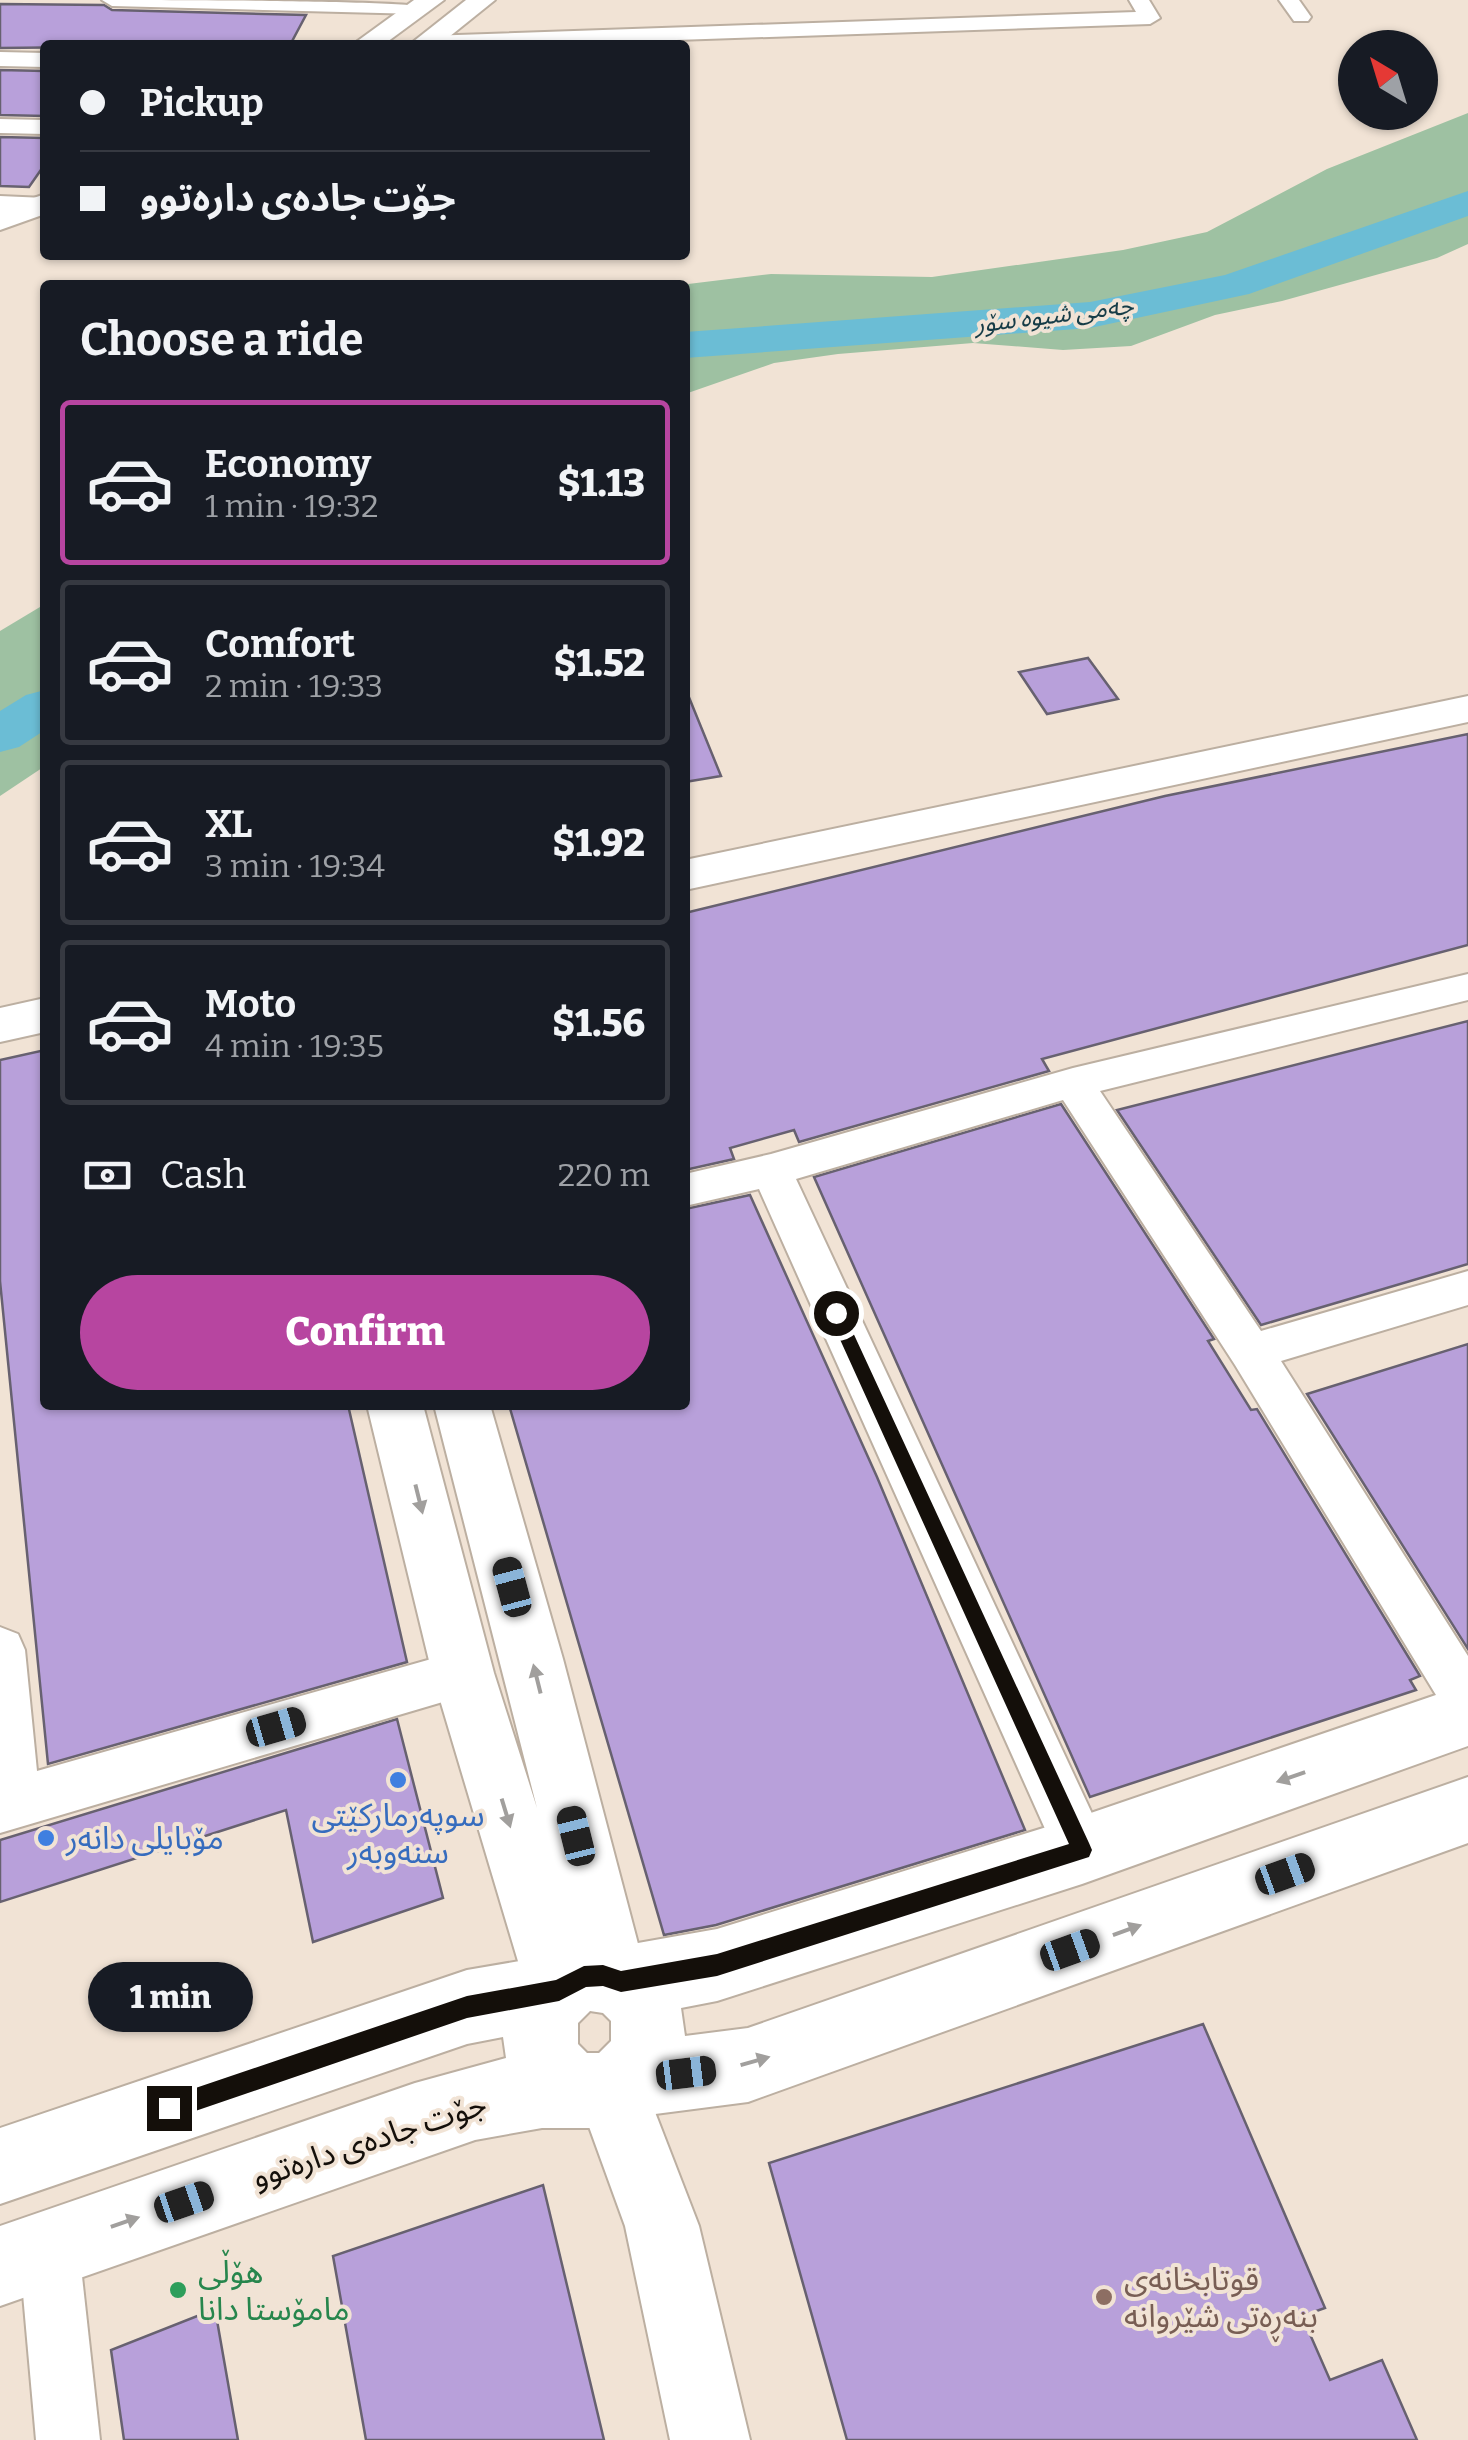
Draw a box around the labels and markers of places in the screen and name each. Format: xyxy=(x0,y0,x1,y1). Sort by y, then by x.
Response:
marker: سوپەرمارکێتی سنەوبەر xyxy=(387,1769,409,1791)
place label: سوپەرمارکێتی سنەوبەر xyxy=(312,1796,484,1871)
place label: مۆبایلی دانەر xyxy=(65,1819,224,1857)
marker: مۆبایلی دانەر xyxy=(35,1827,57,1849)
place label: هۆڵی مامۆستا دانا xyxy=(198,2249,350,2328)
place label: قوتابخانەی بنەڕەتی شێروانە xyxy=(1124,2260,1318,2343)
marker: هۆڵی مامۆستا دانا xyxy=(167,2279,189,2301)
marker: قوتابخانەی بنەڕەتی شێروانە xyxy=(1093,2286,1115,2308)

